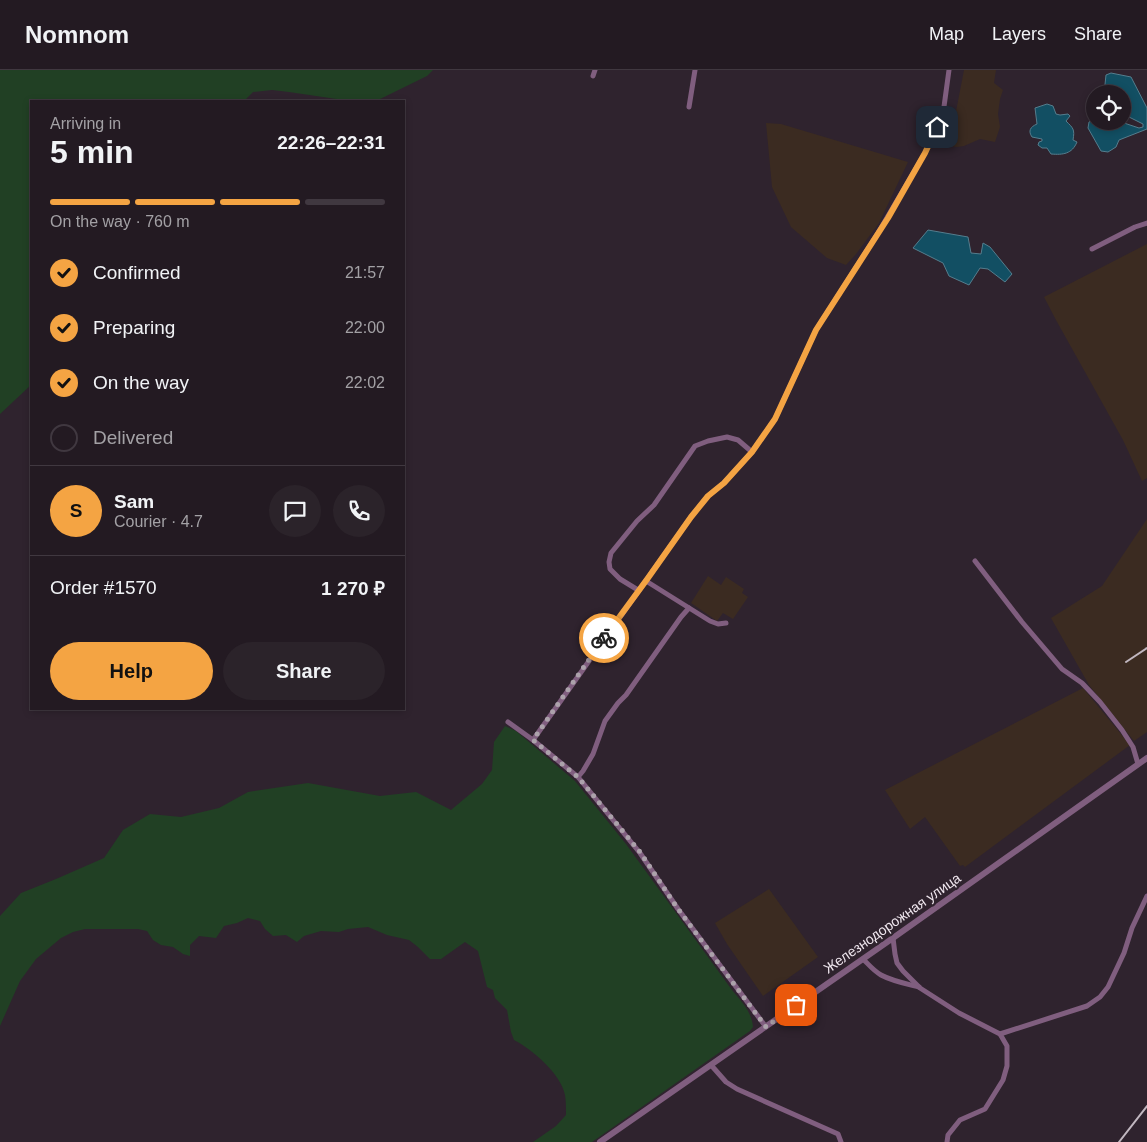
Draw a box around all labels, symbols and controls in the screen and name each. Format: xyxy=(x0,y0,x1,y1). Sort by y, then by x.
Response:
text: Nomnom xyxy=(25,21,129,48)
text: Map xyxy=(929,24,964,44)
text: Layers xyxy=(992,24,1046,44)
text: Share xyxy=(1074,24,1122,44)
map controls xyxy=(1086,85,1131,130)
button: locate xyxy=(1086,85,1131,130)
pin xyxy=(916,106,958,148)
icon: home xyxy=(923,113,951,141)
text: Arriving in xyxy=(50,115,121,132)
text: 22:26–22:31 xyxy=(277,132,385,153)
text: 5 min xyxy=(50,134,134,170)
text: On the way · 760 m xyxy=(50,213,190,230)
icon: check xyxy=(50,259,78,287)
text: Confirmed xyxy=(93,262,181,283)
text: 21:57 xyxy=(345,264,385,281)
icon: check xyxy=(50,314,78,342)
text: Preparing xyxy=(93,317,175,338)
text: 22:00 xyxy=(345,319,385,336)
icon: check xyxy=(50,369,78,397)
text: On the way xyxy=(93,372,189,393)
text: 22:02 xyxy=(345,374,385,391)
text: Delivered xyxy=(93,427,173,448)
button: chat xyxy=(269,485,321,537)
button: phone xyxy=(333,485,385,537)
text: Sam xyxy=(114,491,154,512)
text: S xyxy=(70,500,82,521)
text: Courier · 4.7 xyxy=(114,513,203,530)
text: Order #1570 xyxy=(50,577,157,598)
text: 1 270 ₽ xyxy=(321,578,385,599)
courier xyxy=(579,613,629,663)
icon: bike xyxy=(590,624,618,652)
button: Help xyxy=(50,642,213,700)
button: Share xyxy=(223,642,385,700)
street label: Железнодорожная улица xyxy=(820,869,964,976)
pin xyxy=(775,984,817,1026)
icon: bag xyxy=(782,991,810,1019)

